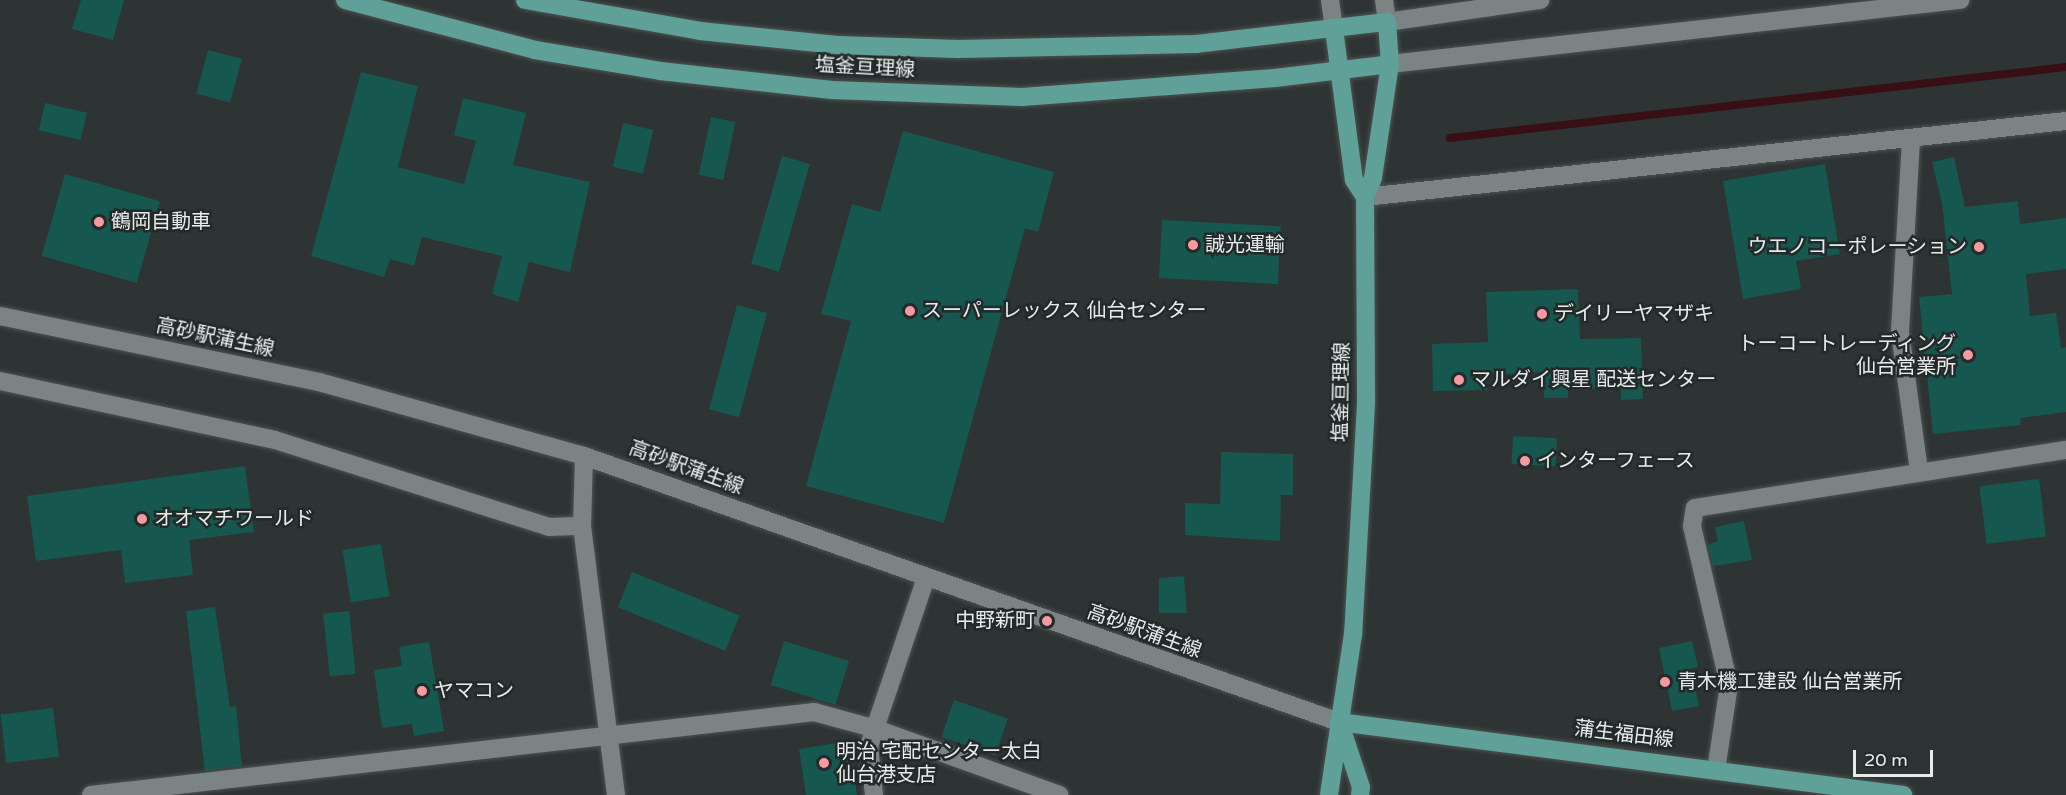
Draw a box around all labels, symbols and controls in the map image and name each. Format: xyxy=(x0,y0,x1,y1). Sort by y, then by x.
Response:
street label: 塩釜亘理線 xyxy=(814,53,916,83)
place label: 鶴岡自動車 xyxy=(111,210,211,234)
marker: 鶴岡自動車 xyxy=(92,215,106,229)
place label: 誠光運輸 xyxy=(1205,233,1285,257)
place label: ウエノコーポレーション xyxy=(1747,235,1967,259)
marker: 誠光運輸 xyxy=(1186,238,1200,252)
marker: ウエノコーポレーション xyxy=(1972,240,1986,254)
place label: スーパーレックス 仙台センター xyxy=(922,299,1207,323)
place label: デイリーヤマザキ xyxy=(1554,302,1714,326)
marker: スーパーレックス 仙台センター xyxy=(903,304,917,318)
marker: デイリーヤマザキ xyxy=(1535,307,1549,321)
street label: 高砂駅蒲生線 xyxy=(154,314,276,362)
place label: トーコートレーディング 仙台営業所 xyxy=(1736,332,1956,379)
street label: 塩釜亘理線 xyxy=(1329,342,1355,442)
marker: トーコートレーディング 仙台営業所 xyxy=(1961,348,1975,362)
place label: マルダイ興星 配送センター xyxy=(1471,368,1716,392)
marker: マルダイ興星 配送センター xyxy=(1452,373,1466,387)
street label: 高砂駅蒲生線 xyxy=(626,436,746,500)
place label: インターフェース xyxy=(1537,449,1697,473)
marker: インターフェース xyxy=(1518,454,1532,468)
place label: オオマチワールド xyxy=(154,507,314,531)
marker: オオマチワールド xyxy=(135,512,149,526)
street label: 高砂駅蒲生線 xyxy=(1084,600,1204,664)
place label: 中野新町 xyxy=(955,609,1035,633)
marker: 中野新町 xyxy=(1040,614,1054,628)
place label: 青木機工建設 仙台営業所 xyxy=(1677,670,1902,694)
marker: 青木機工建設 仙台営業所 xyxy=(1658,675,1672,689)
place label: ヤマコン xyxy=(434,679,514,703)
marker: ヤマコン xyxy=(415,684,429,698)
street label: 蒲生福田線 xyxy=(1573,717,1675,753)
scale bar xyxy=(1856,738,1936,776)
place label: 明治 宅配センター太白 仙台港支店 xyxy=(836,740,1041,787)
text: 20 m xyxy=(1864,749,1908,771)
marker: 明治 宅配センター太白 仙台港支店 xyxy=(817,756,831,770)

